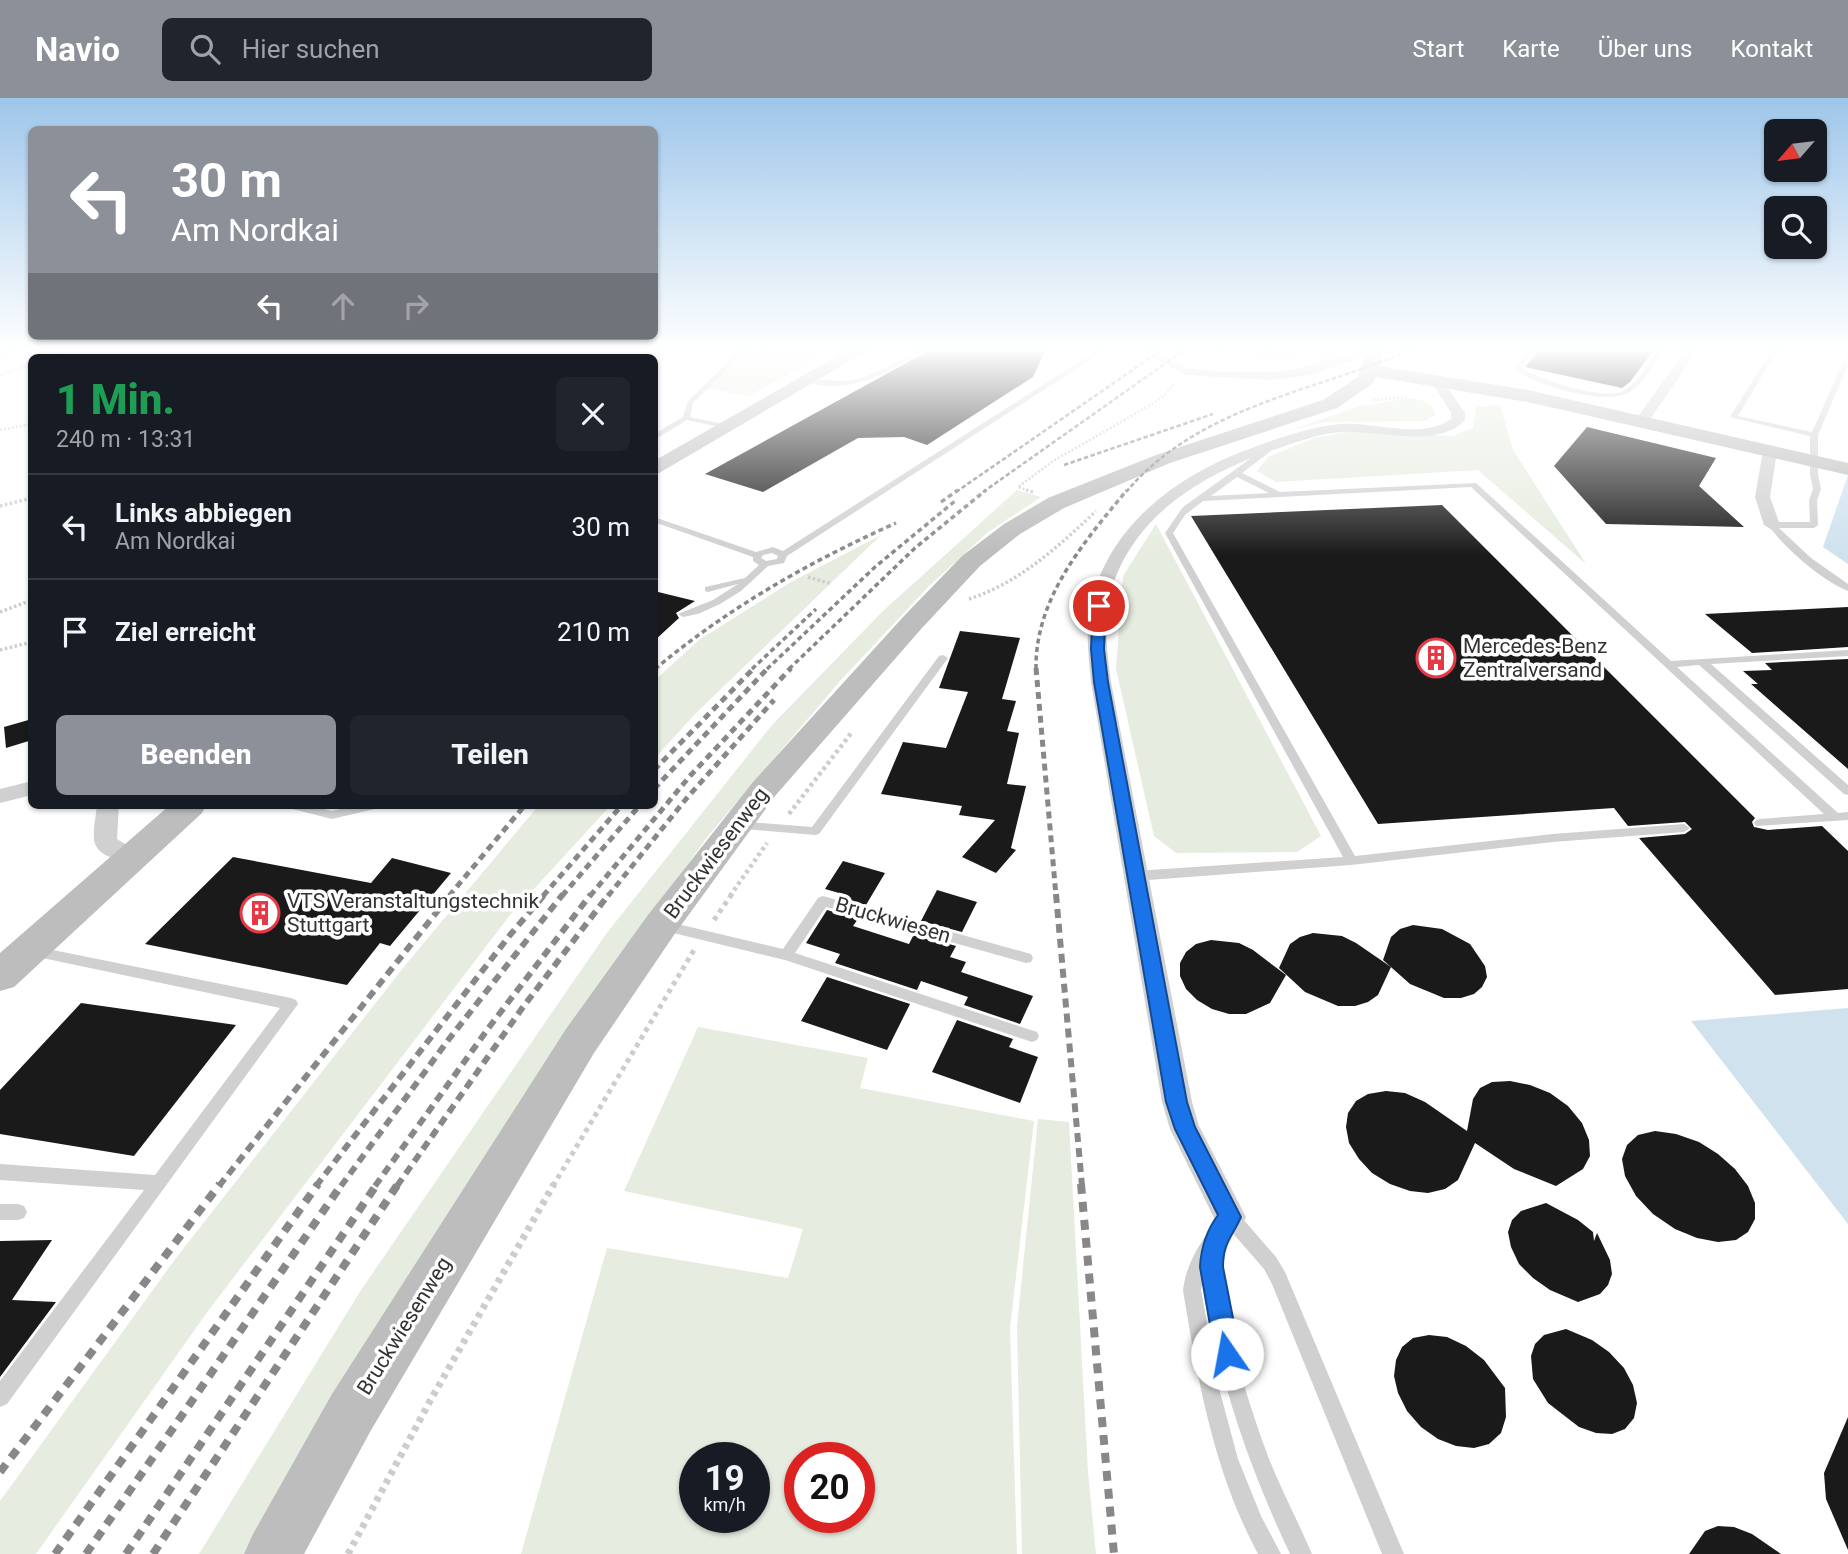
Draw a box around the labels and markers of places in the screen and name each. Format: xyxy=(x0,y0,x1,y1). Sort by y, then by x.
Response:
pin xyxy=(1069,576,1129,636)
place label: Mercedes-Benz Zentralversand xyxy=(1463,634,1607,682)
building icon: Mercedes-Benz Zentralversand xyxy=(1415,637,1457,679)
place label: VTS Veranstaltungstechnik Stuttgart xyxy=(287,889,539,937)
building icon: VTS Veranstaltungstechnik Stuttgart xyxy=(239,892,281,934)

